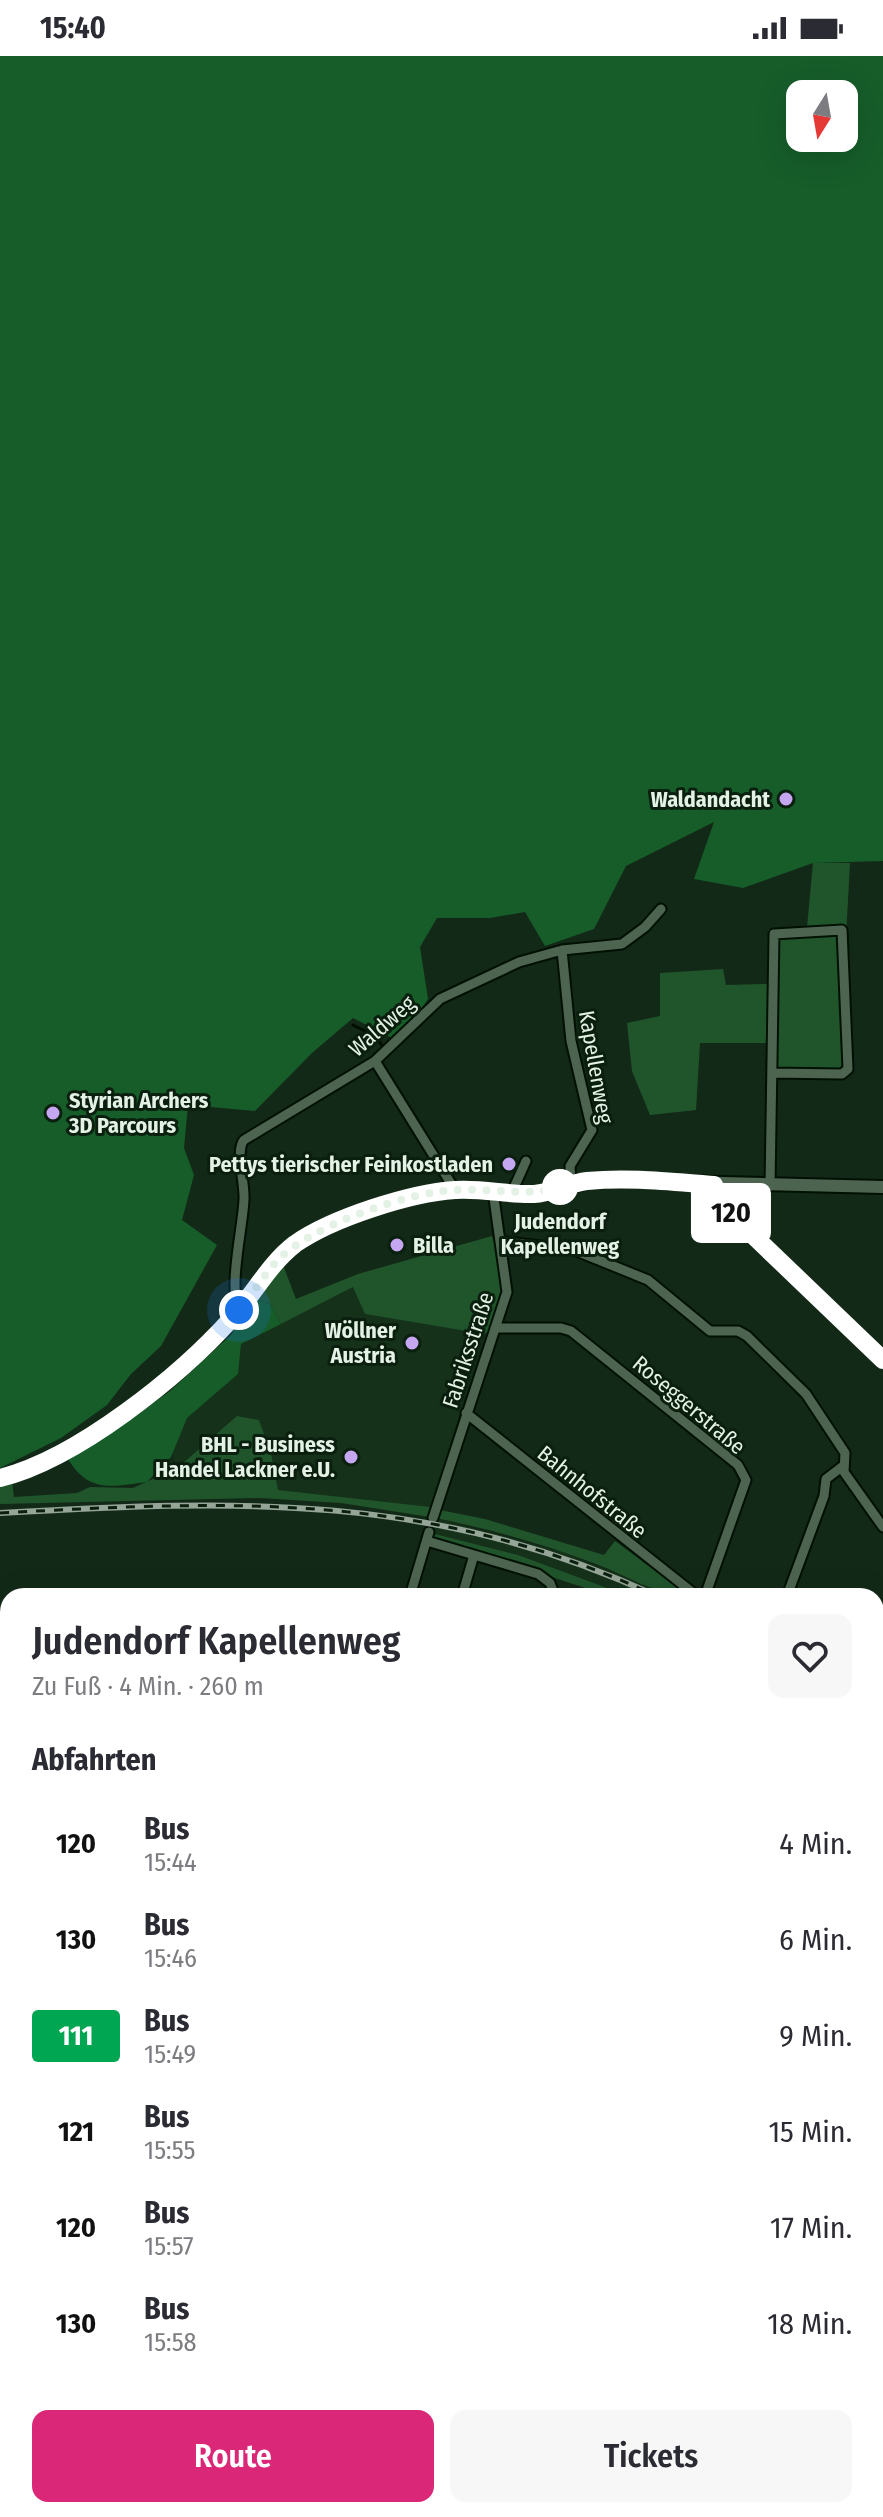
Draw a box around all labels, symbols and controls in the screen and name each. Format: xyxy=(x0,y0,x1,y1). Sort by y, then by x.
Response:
text: 15:40 xyxy=(40,10,106,46)
north arrow xyxy=(786,80,858,152)
map controls xyxy=(786,80,858,152)
place label: Waldandacht xyxy=(651,786,770,813)
marker: Waldandacht xyxy=(777,790,795,808)
street label: Waldweg xyxy=(343,989,421,1062)
street label: Kapellenweg xyxy=(573,1008,619,1126)
place label: Styrian Archers 3D Parcours xyxy=(68,1087,209,1139)
marker: Styrian Archers 3D Parcours xyxy=(44,1104,62,1122)
place label: Pettys tierischer Feinkostladen xyxy=(209,1151,493,1178)
marker: Pettys tierischer Feinkostladen xyxy=(500,1155,518,1173)
marker: Judendorf Kapellenweg xyxy=(543,1170,577,1204)
line badge: 120 xyxy=(685,1187,777,1239)
text: 120 xyxy=(711,1196,751,1229)
place label: Judendorf Kapellenweg xyxy=(501,1208,619,1260)
place label: Billa xyxy=(413,1232,454,1259)
marker: Billa xyxy=(388,1236,406,1254)
street label: Fabriksstraße xyxy=(437,1289,499,1411)
your location xyxy=(219,1290,259,1330)
place label: Wöllner Austria xyxy=(325,1317,397,1369)
marker: Wöllner Austria xyxy=(403,1334,421,1352)
street label: Roseggerstraße xyxy=(627,1350,751,1460)
place label: BHL - Business Handel Lackner e.U. xyxy=(155,1431,335,1483)
street label: Bahnhofstraße xyxy=(532,1440,652,1544)
marker: BHL - Business Handel Lackner e.U. xyxy=(342,1448,360,1466)
button: heart xyxy=(768,1614,852,1698)
text: Judendorf Kapellenweg xyxy=(32,1618,401,1664)
text: Zu Fuß · 4 Min. · 260 m xyxy=(32,1671,264,1702)
text: Abfahrten xyxy=(32,1742,156,1778)
text: Bus xyxy=(144,1811,189,1847)
text: 4 Min. xyxy=(779,1826,852,1862)
text: 120 xyxy=(56,1827,96,1860)
text: 15:44 xyxy=(144,1847,197,1878)
text: Bus xyxy=(144,1907,189,1943)
text: 6 Min. xyxy=(779,1922,852,1958)
text: 130 xyxy=(56,1923,96,1956)
text: 15:46 xyxy=(144,1943,197,1974)
text: Bus xyxy=(144,2003,189,2039)
text: 9 Min. xyxy=(779,2018,852,2054)
text: 111 xyxy=(59,2019,93,2052)
text: 15:49 xyxy=(144,2039,196,2070)
text: Bus xyxy=(144,2099,189,2135)
text: 15 Min. xyxy=(768,2114,852,2150)
text: 121 xyxy=(58,2115,94,2148)
text: 15:55 xyxy=(144,2135,195,2166)
text: Bus xyxy=(144,2195,189,2231)
text: 17 Min. xyxy=(770,2210,852,2246)
text: 120 xyxy=(56,2211,96,2244)
text: 15:57 xyxy=(144,2231,194,2262)
text: Bus xyxy=(144,2291,189,2327)
text: 18 Min. xyxy=(767,2306,852,2342)
text: 130 xyxy=(56,2307,96,2340)
text: 15:58 xyxy=(144,2327,197,2358)
button: Route xyxy=(32,2410,434,2502)
button: Tickets xyxy=(450,2410,852,2502)

